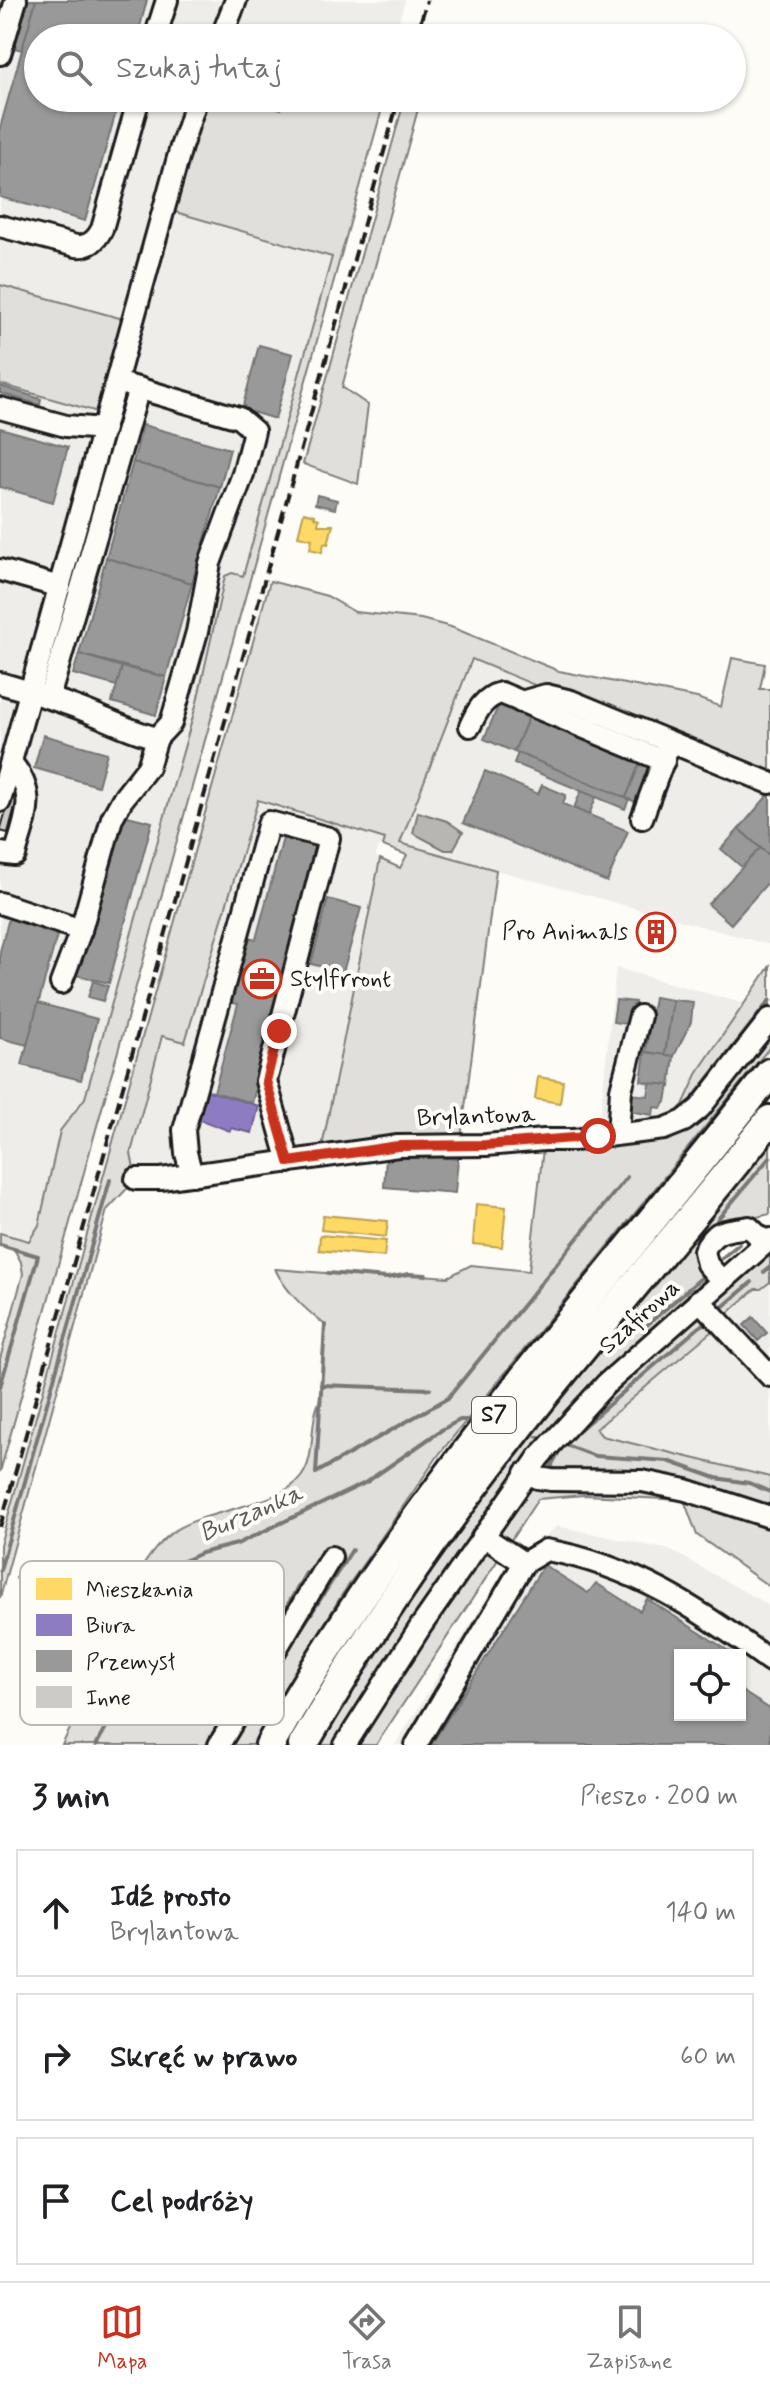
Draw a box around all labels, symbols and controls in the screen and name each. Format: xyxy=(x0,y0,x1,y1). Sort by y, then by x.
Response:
search box xyxy=(24,24,746,112)
icon: search xyxy=(52,46,96,90)
text: Szukaj tutaj xyxy=(116,49,282,88)
building icon: Pro Animals xyxy=(635,911,677,953)
place label: Pro Animals xyxy=(502,917,628,948)
office icon: Stylfrront xyxy=(241,958,283,1000)
place label: Stylfrront xyxy=(290,964,391,995)
route end xyxy=(261,1013,297,1049)
street label: Brylantowa xyxy=(416,1099,536,1135)
route start xyxy=(580,1118,616,1154)
street label: Szafirowa xyxy=(593,1273,687,1361)
road number: S7 xyxy=(472,1397,516,1433)
water label: Burzanka xyxy=(194,1477,309,1551)
legend xyxy=(20,1561,284,1725)
text: Mieszkania xyxy=(86,1577,194,1605)
text: Biura xyxy=(86,1613,136,1641)
text: Przemysł xyxy=(86,1649,176,1677)
map controls xyxy=(674,1649,746,1721)
button: locate xyxy=(674,1649,746,1721)
text: Inne xyxy=(86,1685,131,1713)
text: 3 min xyxy=(32,1775,110,1820)
text: Pieszo · 200 m xyxy=(580,1780,738,1814)
text: Idź prosto xyxy=(110,1877,231,1916)
icon: ahead xyxy=(34,1891,78,1935)
text: 140 m xyxy=(665,1896,736,1930)
text: Brylantowa xyxy=(110,1916,239,1950)
icon: right xyxy=(34,2035,78,2079)
text: Skręć w prawo xyxy=(110,2038,297,2077)
text: 60 m xyxy=(680,2040,736,2074)
icon: arrive xyxy=(34,2179,78,2223)
text: Cel podróży xyxy=(110,2182,254,2221)
tab: Mapa xyxy=(97,2300,147,2376)
tab: Trasa xyxy=(342,2300,392,2376)
tab: Zapisane xyxy=(586,2300,673,2376)

